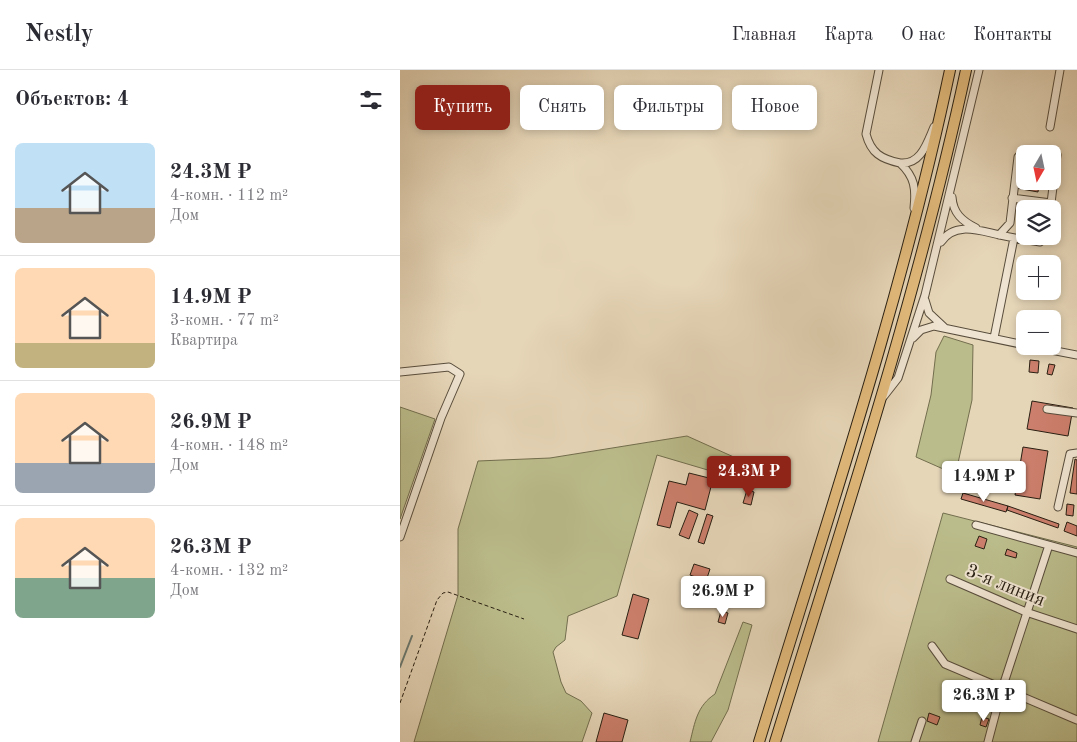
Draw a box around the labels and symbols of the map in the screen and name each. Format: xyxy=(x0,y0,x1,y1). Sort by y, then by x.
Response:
north arrow xyxy=(1016,145,1061,190)
pin: 24.3M ₽ xyxy=(703,456,795,498)
pin: 14.9M ₽ xyxy=(938,460,1030,503)
street label: 3-я линия xyxy=(963,562,1047,611)
pin: 26.9M ₽ xyxy=(677,576,769,618)
pin: 26.3M ₽ xyxy=(938,680,1030,722)

